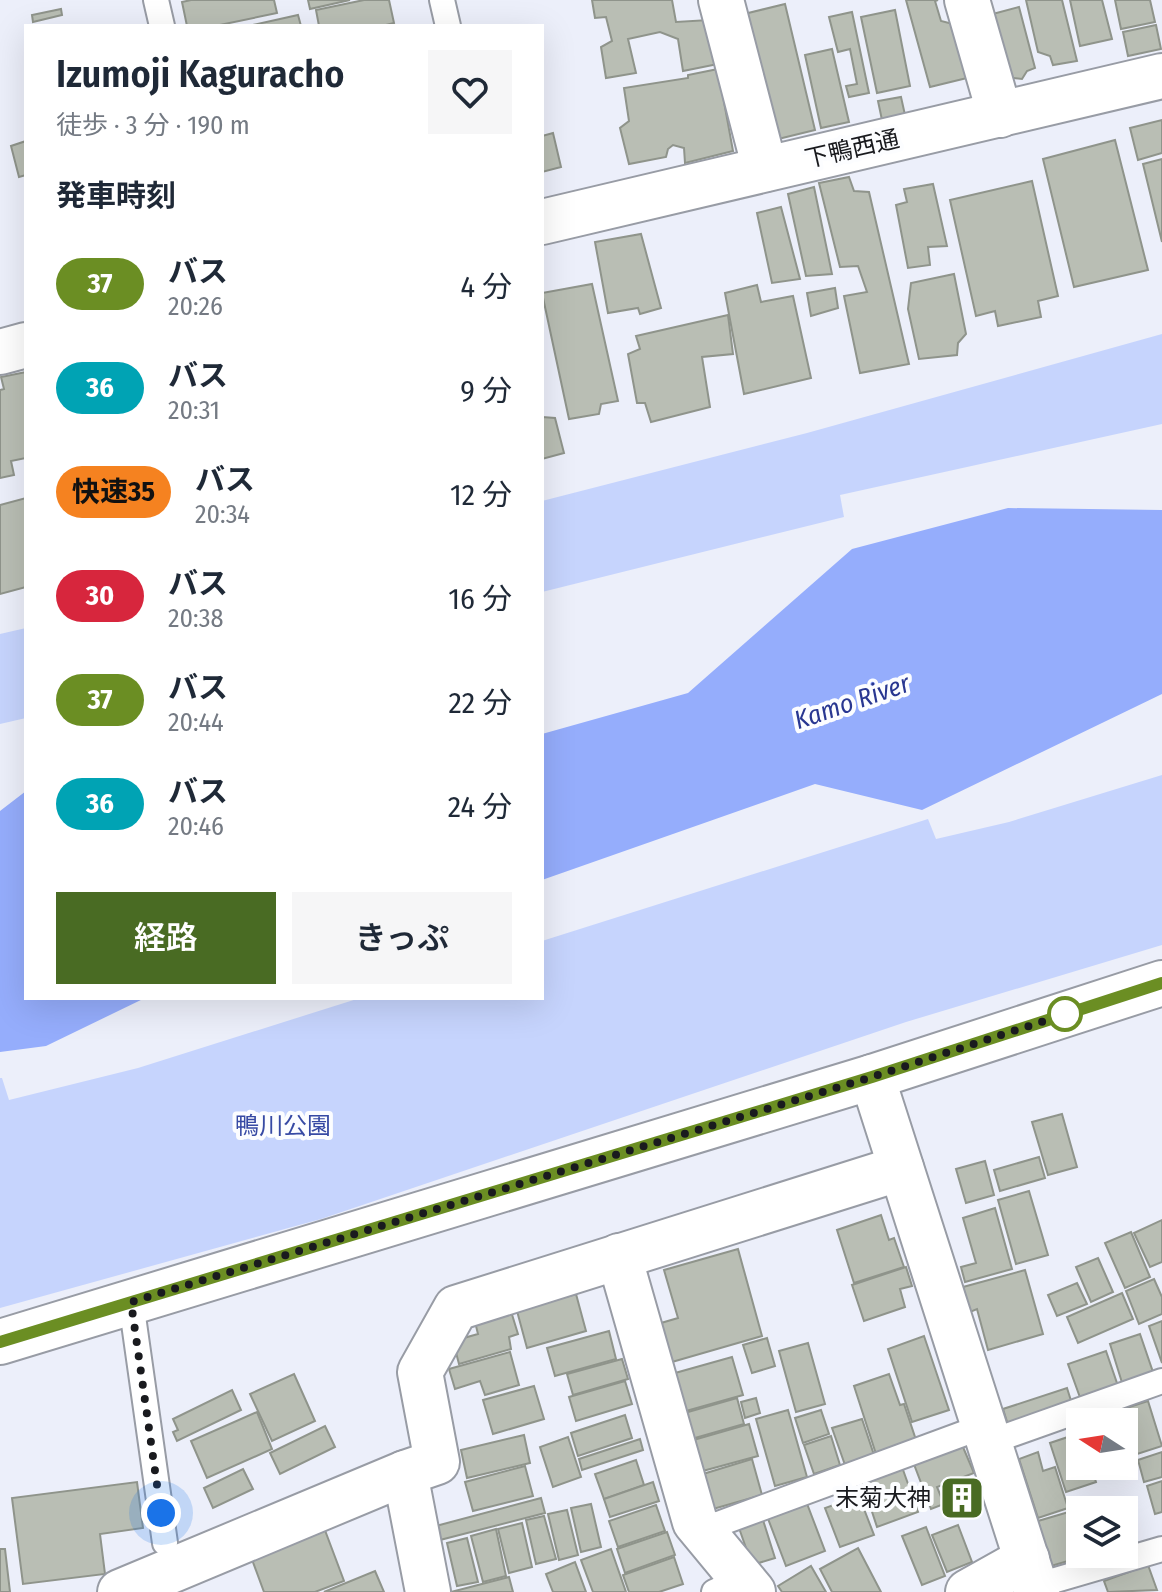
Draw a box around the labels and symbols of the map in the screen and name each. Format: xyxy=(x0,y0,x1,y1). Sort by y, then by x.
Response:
street label: 下鴨西通 xyxy=(802,125,902,173)
water label: Kamo River xyxy=(790,668,915,736)
unlabelled marker xyxy=(1048,997,1082,1031)
park label: 鴨川公園 xyxy=(235,1112,331,1140)
north arrow xyxy=(1066,1408,1138,1480)
building icon: 末菊大神 xyxy=(938,1474,986,1522)
place label: 末菊大神 xyxy=(835,1484,931,1512)
your location xyxy=(141,1493,181,1533)

